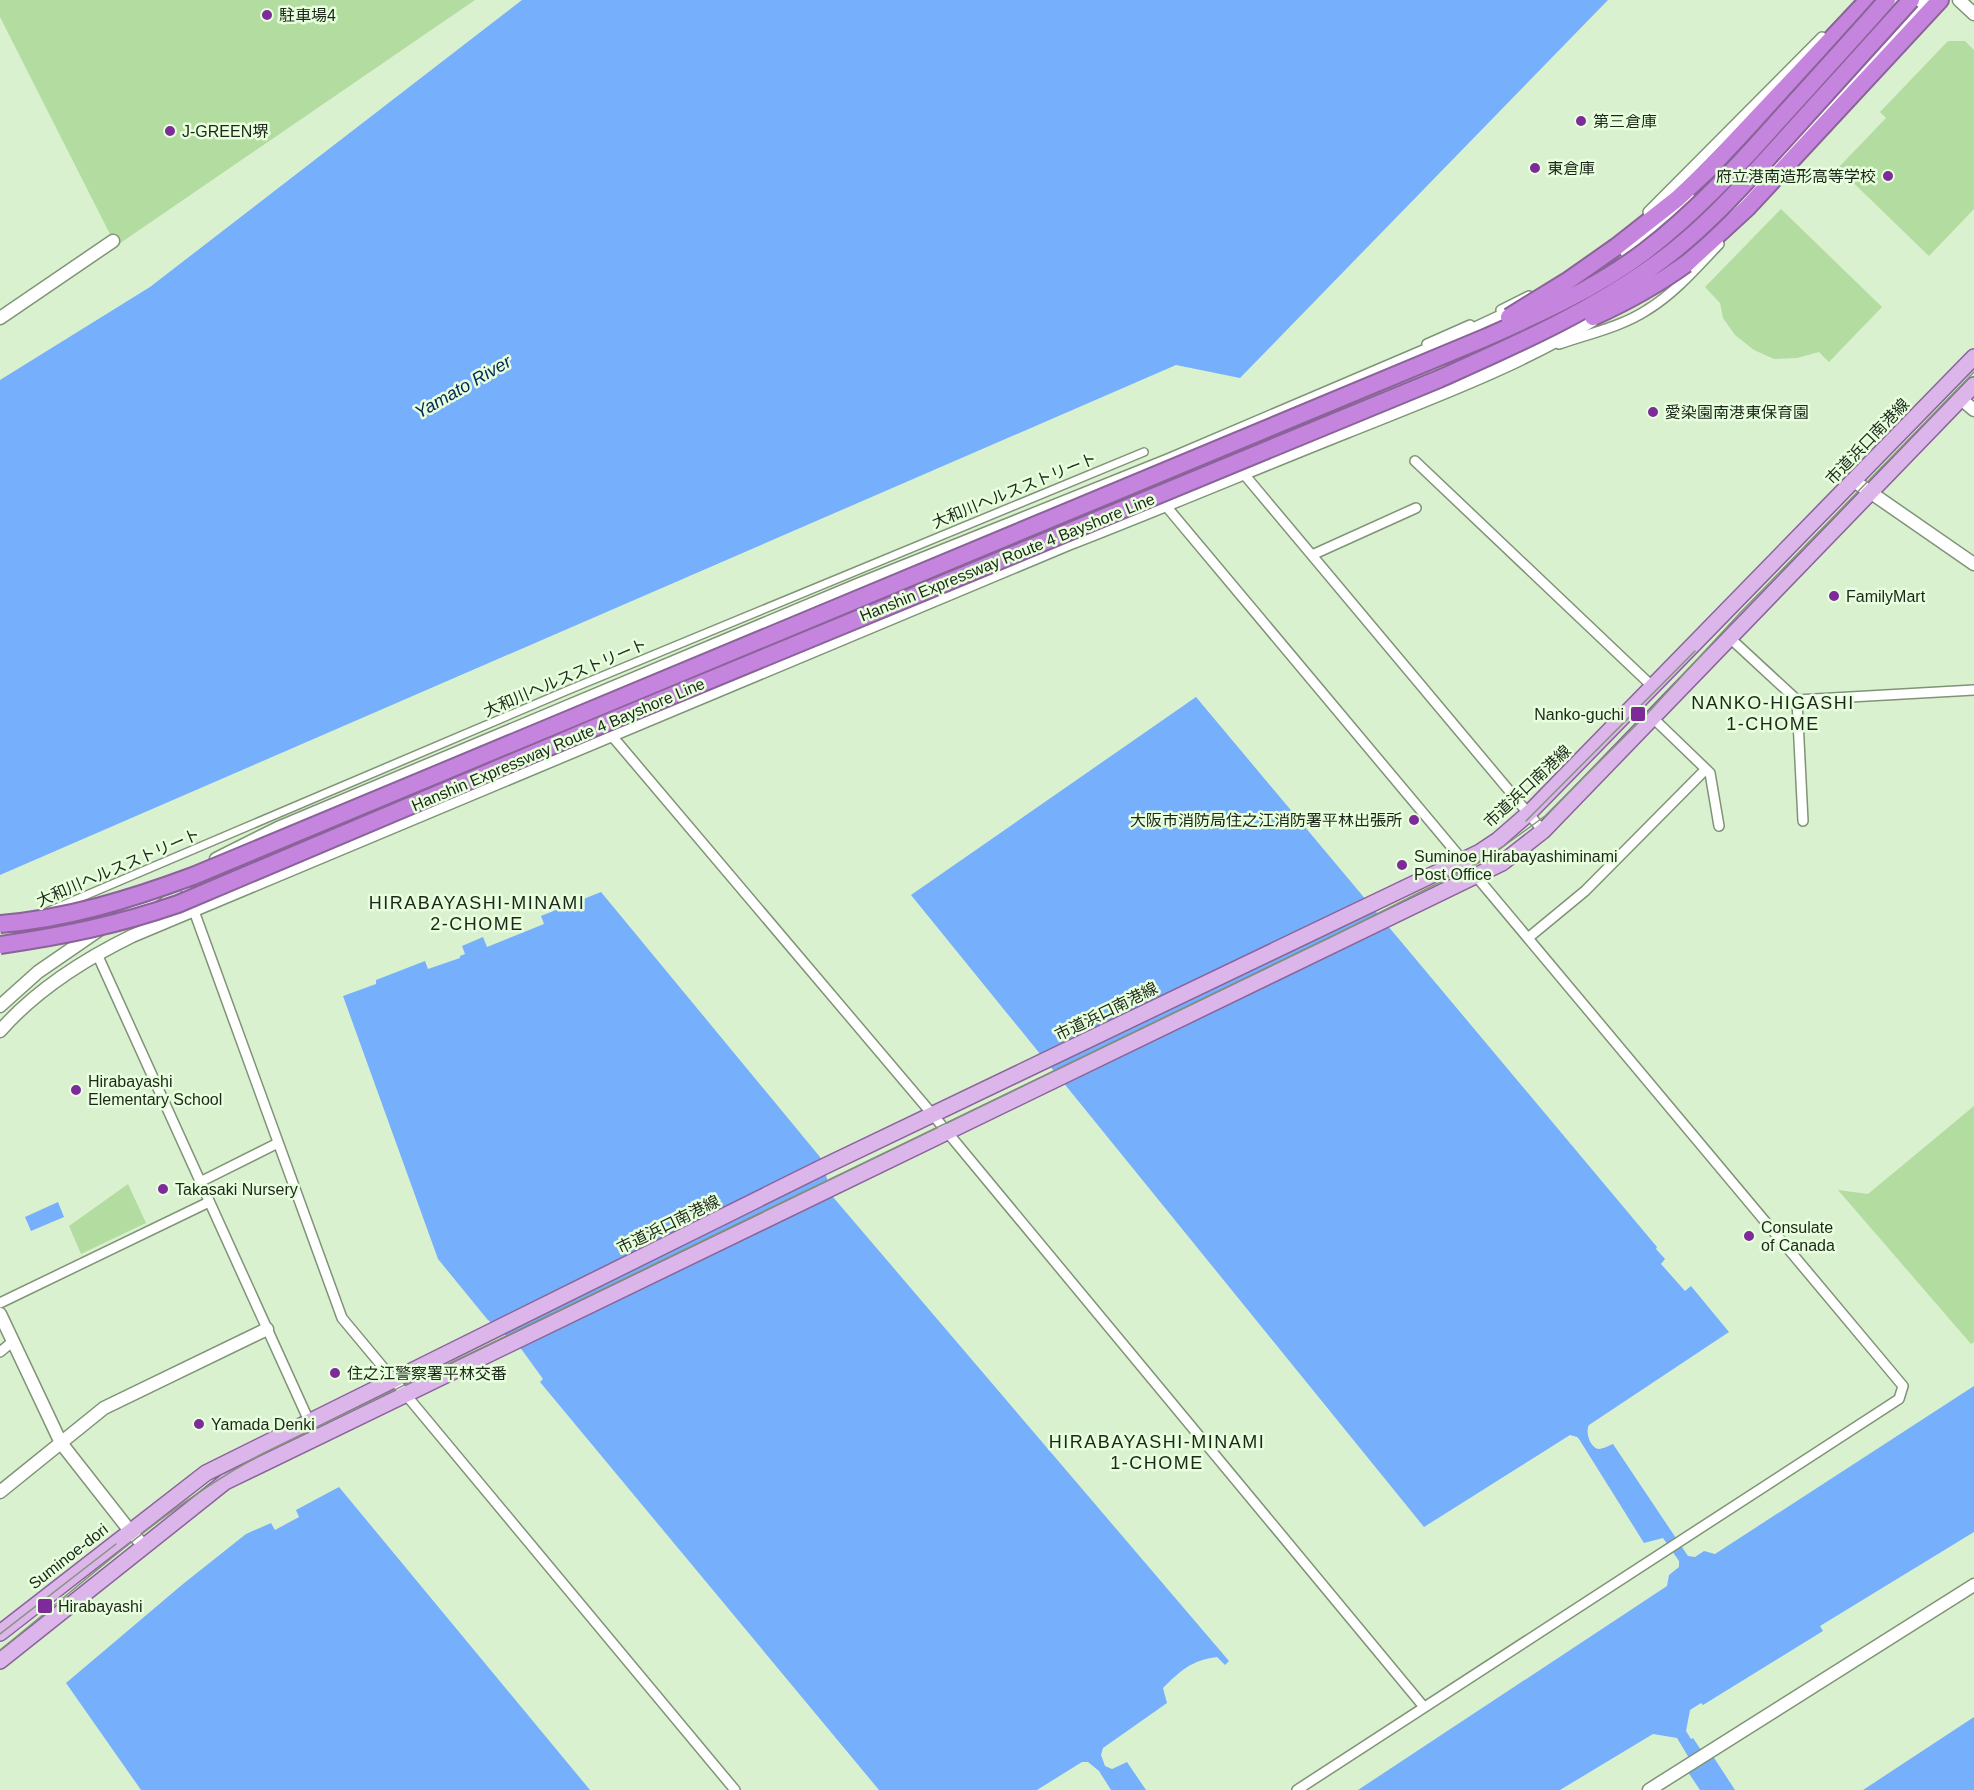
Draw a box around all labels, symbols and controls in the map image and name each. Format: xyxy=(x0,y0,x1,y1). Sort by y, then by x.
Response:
place label: 駐車場4 xyxy=(279,7,336,24)
marker: 駐車場4 xyxy=(260,8,274,22)
place label: 第三倉庫 xyxy=(1593,113,1657,130)
marker: 第三倉庫 xyxy=(1574,114,1588,128)
place label: J-GREEN堺 xyxy=(182,123,268,140)
marker: J-GREEN堺 xyxy=(163,124,177,138)
place label: 東倉庫 xyxy=(1547,160,1595,177)
marker: 東倉庫 xyxy=(1528,161,1542,175)
place label: 府立港南造形高等学校 xyxy=(1716,168,1876,185)
marker: 府立港南造形高等学校 xyxy=(1881,169,1895,183)
water label: Yamato River xyxy=(411,351,516,423)
street label: 市道浜口南港線 xyxy=(1822,395,1912,488)
place label: 愛染園南港東保育園 xyxy=(1665,404,1809,421)
marker: 愛染園南港東保育園 xyxy=(1646,405,1660,419)
street label: 大和川ヘルスストリート xyxy=(929,450,1099,531)
street label: Hanshin Expressway Route 4 Bayshore Line xyxy=(857,490,1157,625)
place label: FamilyMart xyxy=(1846,588,1926,605)
marker: FamilyMart xyxy=(1827,589,1841,603)
street label: 大和川ヘルスストリート xyxy=(481,635,650,720)
street label: Hanshin Expressway Route 4 Bayshore Line xyxy=(409,675,707,814)
district label: NANKO-HIGASHI 1-CHOME xyxy=(1691,693,1855,734)
marker: Nanko-guchi xyxy=(1629,705,1647,723)
place label: Nanko-guchi xyxy=(1534,706,1624,723)
street label: 市道浜口南港線 xyxy=(1481,742,1574,831)
place label: 大阪市消防局住之江消防署平林出張所 xyxy=(1130,812,1402,829)
marker: 大阪市消防局住之江消防署平林出張所 xyxy=(1407,813,1421,827)
street label: 大和川ヘルスストリート xyxy=(34,825,203,910)
place label: Suminoe Hirabayashiminami Post Office xyxy=(1414,848,1618,883)
marker: Suminoe Hirabayashiminami Post Office xyxy=(1395,858,1409,872)
district label: HIRABAYASHI-MINAMI 2-CHOME xyxy=(369,893,585,934)
street label: 市道浜口南港線 xyxy=(1052,979,1160,1044)
place label: Hirabayashi Elementary School xyxy=(88,1073,222,1108)
marker: Hirabayashi Elementary School xyxy=(69,1083,83,1097)
place label: Takasaki Nursery xyxy=(175,1181,298,1198)
marker: Takasaki Nursery xyxy=(156,1182,170,1196)
street label: 市道浜口南港線 xyxy=(614,1192,722,1257)
place label: Consulate of Canada xyxy=(1761,1219,1835,1254)
marker: Consulate of Canada xyxy=(1742,1229,1756,1243)
place label: 住之江警察署平林交番 xyxy=(347,1365,507,1382)
marker: 住之江警察署平林交番 xyxy=(328,1366,342,1380)
place label: Yamada Denki xyxy=(211,1416,315,1433)
marker: Yamada Denki xyxy=(192,1417,206,1431)
district label: HIRABAYASHI-MINAMI 1-CHOME xyxy=(1049,1432,1265,1473)
street label: Suminoe-dori xyxy=(26,1520,111,1592)
marker: Hirabayashi xyxy=(36,1597,54,1615)
place label: Hirabayashi xyxy=(58,1598,142,1615)

